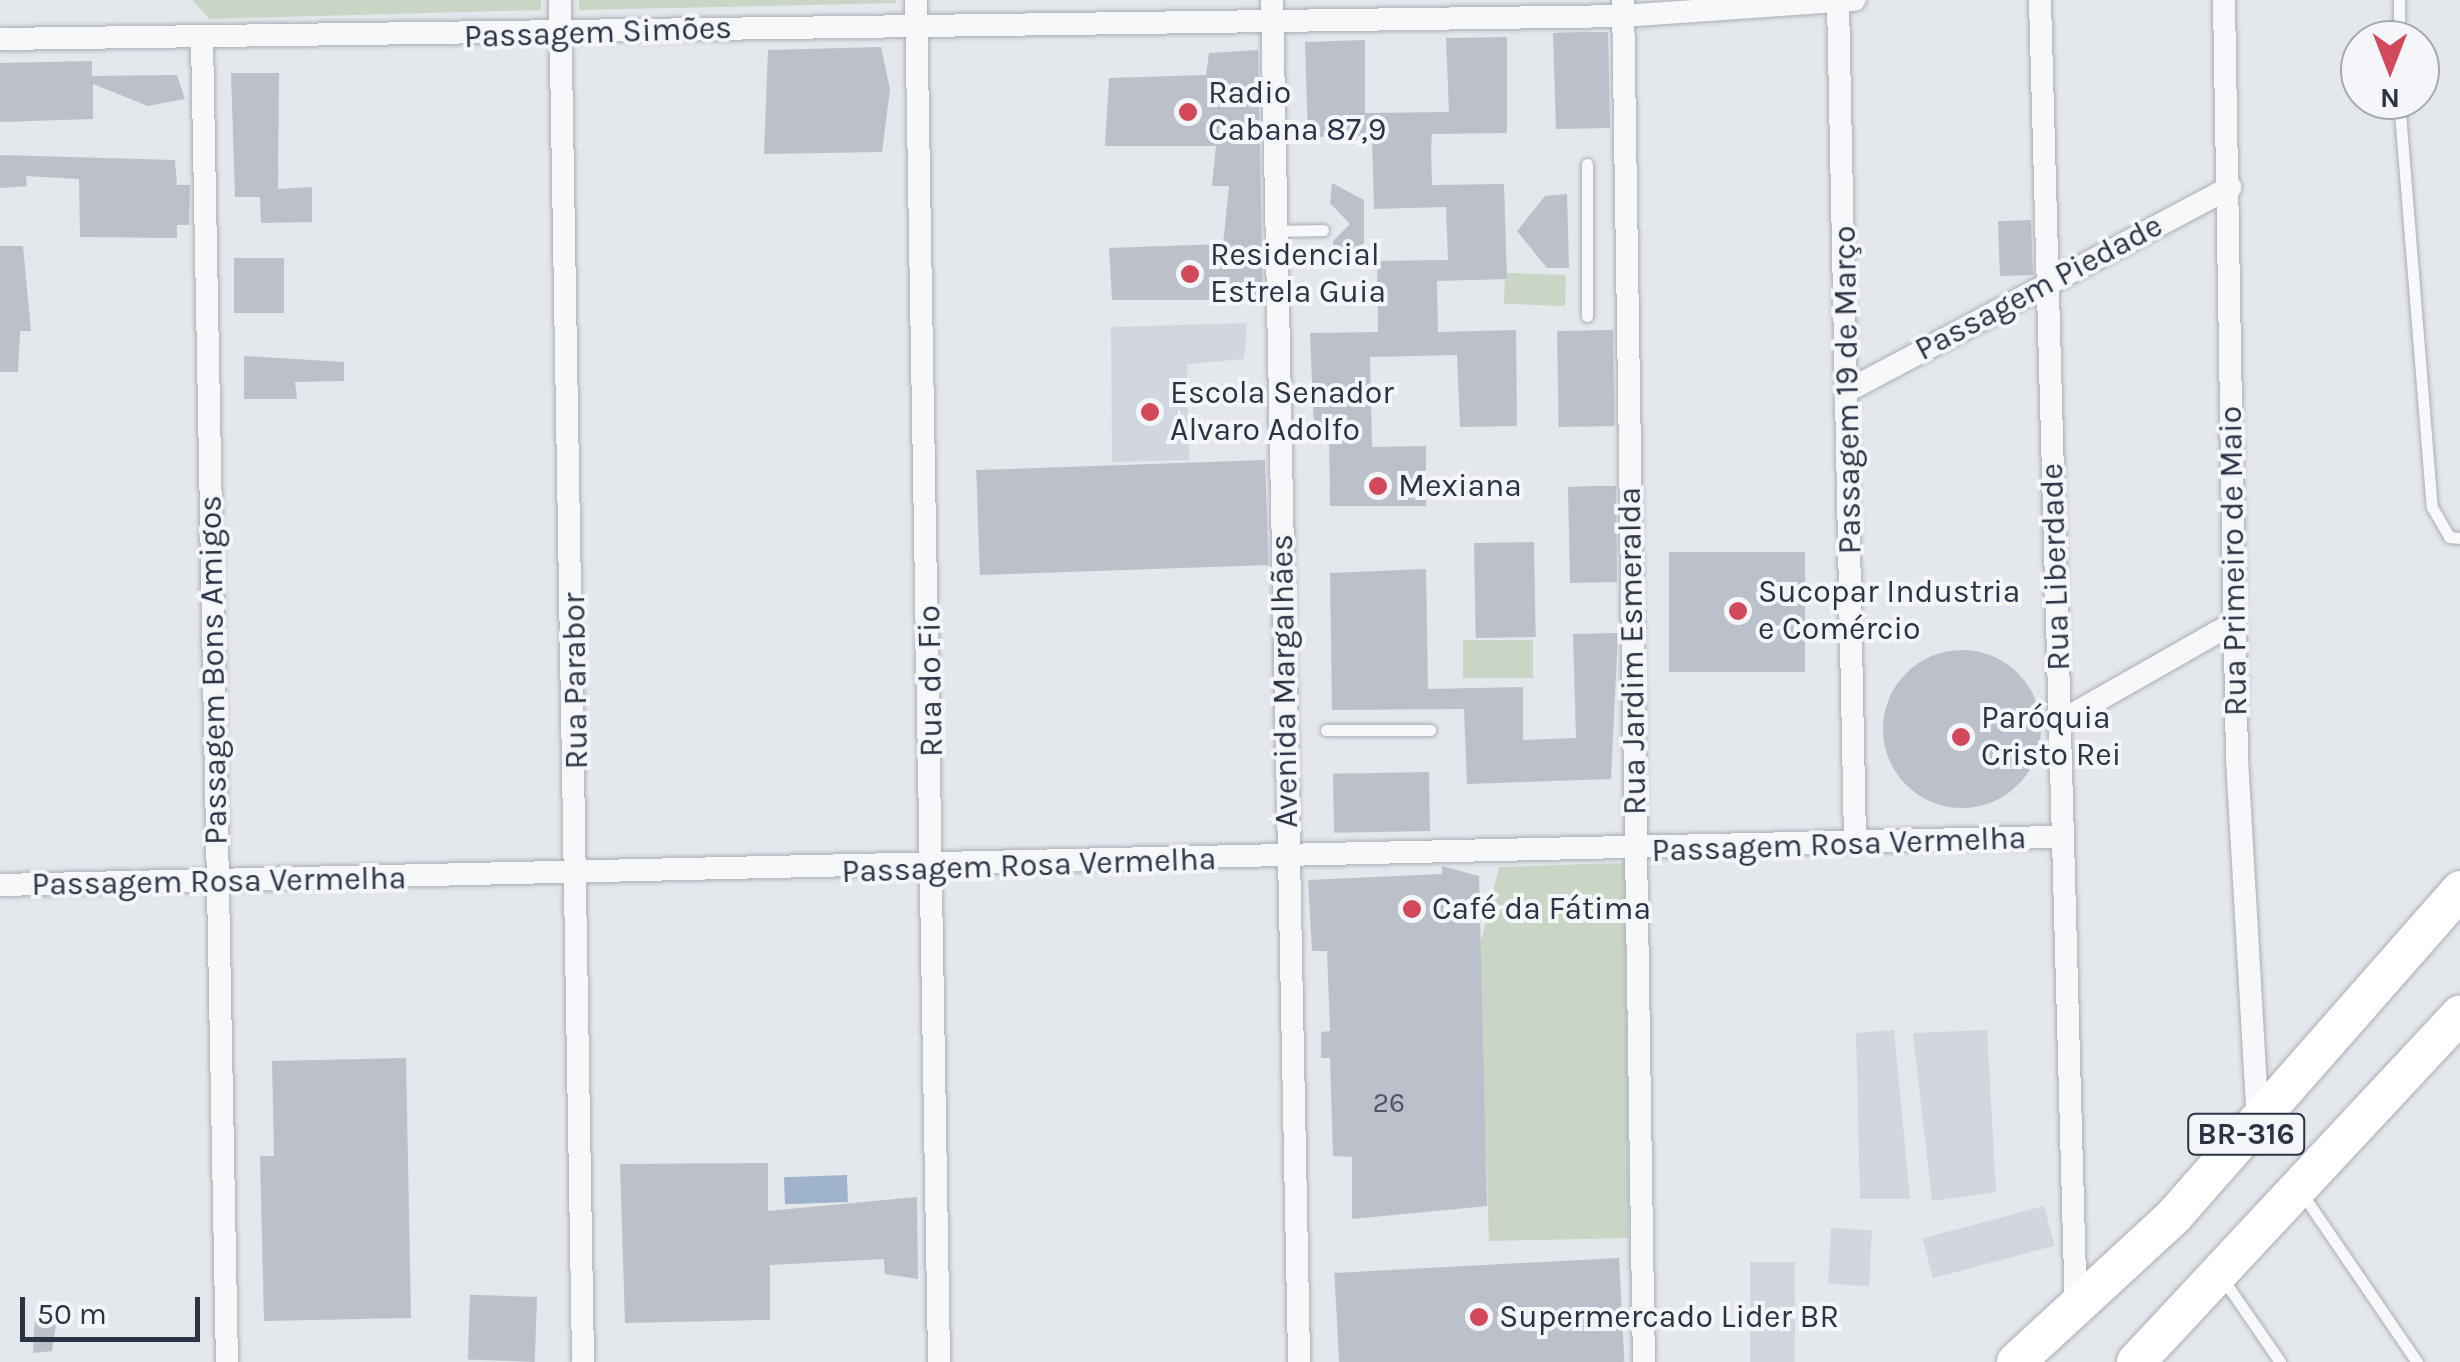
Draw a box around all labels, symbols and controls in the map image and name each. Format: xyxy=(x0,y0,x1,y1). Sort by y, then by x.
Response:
street label: Passagem Simões xyxy=(463,9,733,57)
north arrow xyxy=(2340,20,2440,120)
place label: Radio Cabana 87,9 xyxy=(1208,75,1386,150)
text: N xyxy=(2380,82,2400,115)
marker: Radio Cabana 87,9 xyxy=(1177,101,1199,123)
street label: Passagem Piedade xyxy=(1909,207,2169,369)
street label: Passagem 19 de Março xyxy=(1826,225,1870,555)
place label: Residencial Estrela Guia xyxy=(1210,237,1386,312)
marker: Residencial Estrela Guia xyxy=(1179,263,1201,285)
place label: Escola Senador Alvaro Adolfo xyxy=(1170,375,1394,450)
marker: Escola Senador Alvaro Adolfo xyxy=(1139,401,1161,423)
street label: Rua Primeiro de Maio xyxy=(2212,406,2256,716)
street label: Rua Liberdade xyxy=(2033,463,2079,671)
place label: Mexiana xyxy=(1398,467,1522,505)
marker: Mexiana xyxy=(1367,475,1389,497)
street label: Rua Jardim Esmeralda xyxy=(1611,487,1655,815)
street label: Passagem Bons Amigos xyxy=(192,495,236,845)
street label: Avenida Margalhães xyxy=(1263,534,1307,828)
place label: Sucopar Industria e Comércio xyxy=(1758,574,2020,649)
street label: Rua Parabor xyxy=(555,592,597,770)
marker: Sucopar Industria e Comércio xyxy=(1727,600,1749,622)
street label: Rua do Fio xyxy=(910,605,952,757)
place label: Paróquia Cristo Rei xyxy=(1981,700,2121,775)
marker: Paróquia Cristo Rei xyxy=(1950,726,1972,748)
street label: Passagem Rosa Vermelha xyxy=(1651,819,2027,871)
street label: Passagem Rosa Vermelha xyxy=(841,840,1217,892)
street label: Passagem Rosa Vermelha xyxy=(31,860,407,904)
place label: Café da Fátima xyxy=(1432,890,1651,928)
marker: Café da Fátima xyxy=(1401,898,1423,920)
house number: 26 xyxy=(1373,1086,1405,1120)
road number: BR-316 xyxy=(2186,1109,2306,1159)
scale bar xyxy=(25,1277,205,1339)
text: 50 m xyxy=(37,1296,107,1332)
place label: Supermercado Lider BR xyxy=(1499,1298,1839,1336)
marker: Supermercado Lider BR xyxy=(1468,1306,1490,1328)

